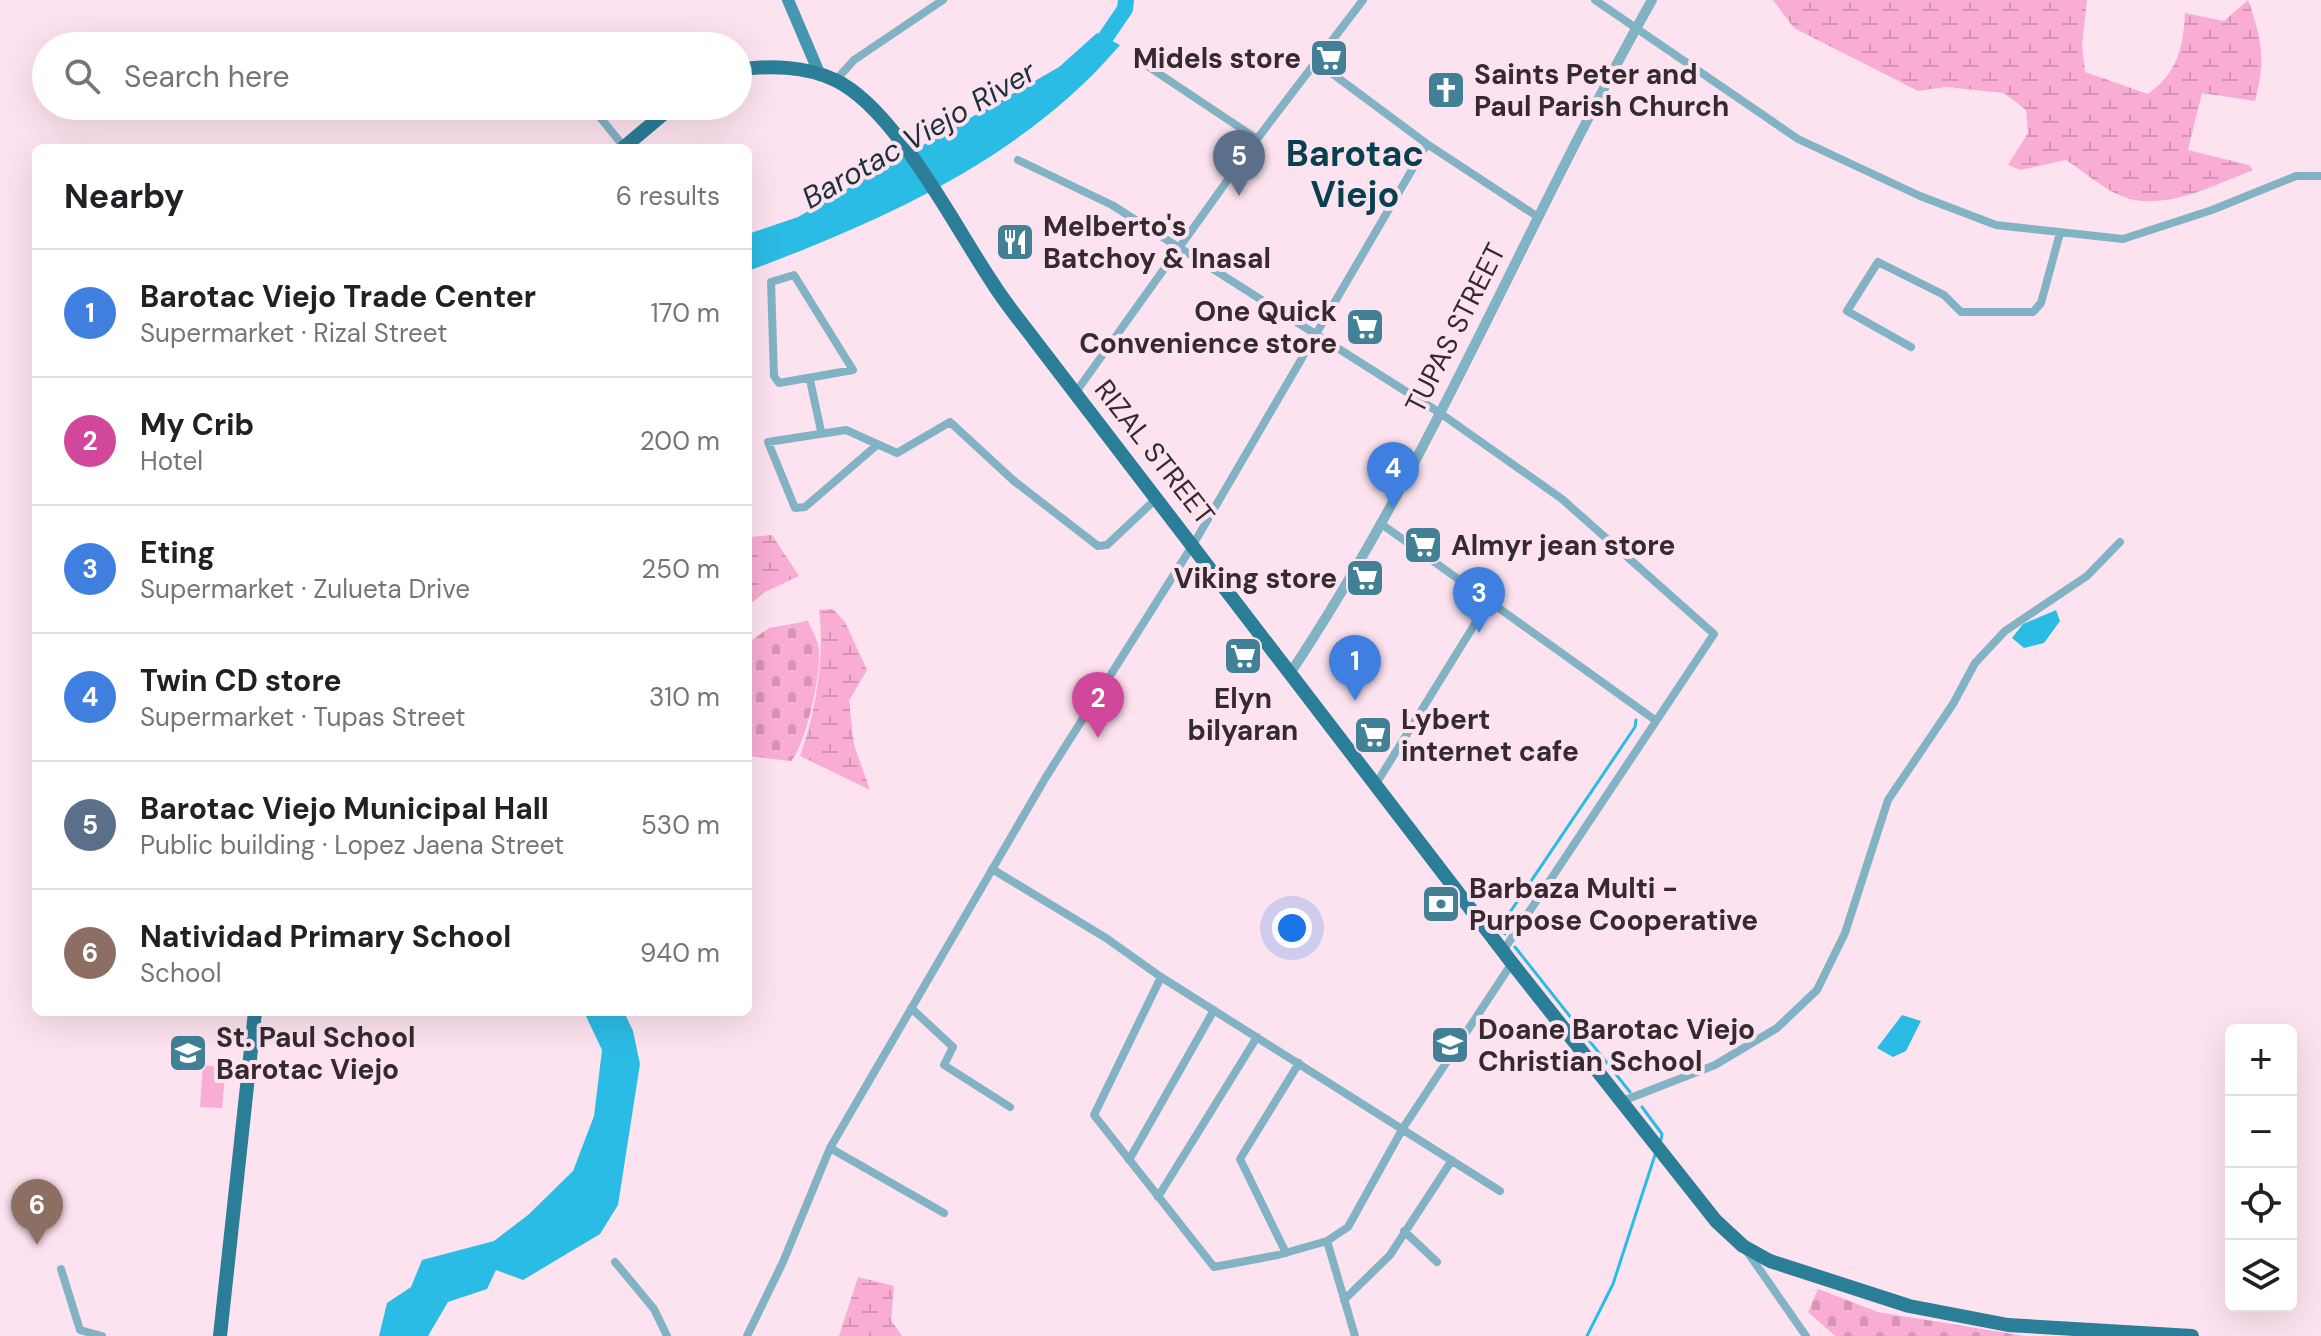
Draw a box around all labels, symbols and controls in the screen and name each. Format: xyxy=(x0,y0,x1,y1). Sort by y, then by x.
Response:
search box xyxy=(32,32,752,120)
supermarket icon: Midels store xyxy=(1308,37,1350,79)
place label: Midels store xyxy=(1133,40,1301,77)
water label: Barotac Viejo River xyxy=(795,51,1043,217)
icon: search xyxy=(60,54,104,98)
place label: Saints Peter and Paul Parish Church xyxy=(1474,56,1729,125)
text: Search here xyxy=(124,57,290,96)
church icon: Saints Peter and Paul Parish Church xyxy=(1425,69,1467,111)
pin: 5 xyxy=(1213,130,1265,196)
district label: Barotac Viejo xyxy=(1286,130,1424,218)
text: Nearby xyxy=(64,174,184,219)
text: 6 results xyxy=(616,179,720,213)
place label: Melberto's Batchoy & Inasal xyxy=(1043,208,1271,277)
restaurant icon: Melberto's Batchoy & Inasal xyxy=(994,221,1036,263)
street label: TUPAS STREET xyxy=(1397,237,1514,419)
text: Barotac Viejo Trade Center xyxy=(140,277,536,316)
place label: One Quick Convenience store xyxy=(1079,293,1337,362)
text: 1 xyxy=(85,296,95,330)
text: 170 m xyxy=(651,296,720,330)
supermarket icon: One Quick Convenience store xyxy=(1344,306,1386,348)
text: Supermarket · Rizal Street xyxy=(140,316,447,350)
street label: RIZAL STREET xyxy=(1086,372,1223,532)
text: My Crib xyxy=(140,405,254,444)
text: 2 xyxy=(82,424,98,458)
text: 200 m xyxy=(640,424,720,458)
pin: 4 xyxy=(1367,442,1419,508)
text: Hotel xyxy=(140,444,203,478)
supermarket icon: Almyr jean store xyxy=(1402,524,1444,566)
place label: Almyr jean store xyxy=(1451,527,1675,564)
text: Eting xyxy=(140,533,215,572)
text: 3 xyxy=(82,552,98,586)
text: 250 m xyxy=(641,552,720,586)
supermarket icon: Viking store xyxy=(1344,557,1386,599)
place label: Viking store xyxy=(1174,560,1337,597)
pin: 3 xyxy=(1453,567,1505,633)
text: Supermarket · Zulueta Drive xyxy=(140,572,470,606)
supermarket icon: Elyn bilyaran xyxy=(1222,635,1264,677)
pin: 1 xyxy=(1329,635,1381,701)
text: Twin CD store xyxy=(140,661,342,700)
pin: 2 xyxy=(1072,672,1124,738)
text: 4 xyxy=(82,680,98,714)
text: 310 m xyxy=(649,680,720,714)
place label: Elyn bilyaran xyxy=(1188,680,1298,749)
text: Supermarket · Tupas Street xyxy=(140,700,466,734)
place label: Lybert internet cafe xyxy=(1401,701,1579,770)
supermarket icon: Lybert internet cafe xyxy=(1352,714,1394,756)
text: Barotac Viejo Municipal Hall xyxy=(140,789,549,828)
text: 5 xyxy=(82,808,98,842)
text: 530 m xyxy=(641,808,720,842)
text: Public building · Lopez Jaena Street xyxy=(140,828,564,862)
place label: Barbaza Multi - Purpose Cooperative xyxy=(1469,870,1758,939)
bank icon: Barbaza Multi - Purpose Cooperative xyxy=(1420,883,1462,925)
your location xyxy=(1272,908,1312,948)
text: Natividad Primary School xyxy=(140,917,511,956)
text: 6 xyxy=(82,936,98,970)
text: 940 m xyxy=(640,936,720,970)
text: School xyxy=(140,956,222,990)
place label: Doane Barotac Viejo Christian School xyxy=(1478,1011,1755,1080)
place label: St. Paul School Barotac Viejo xyxy=(216,1019,416,1088)
school or university icon: Doane Barotac Viejo Christian School xyxy=(1429,1024,1471,1066)
map controls xyxy=(2225,1024,2297,1312)
button: + xyxy=(2225,1024,2297,1096)
school or university icon: St. Paul School Barotac Viejo xyxy=(167,1032,209,1074)
button: − xyxy=(2225,1096,2297,1168)
button: locate xyxy=(2225,1168,2297,1240)
pin: 6 xyxy=(11,1179,63,1245)
button: layers xyxy=(2225,1240,2297,1312)

